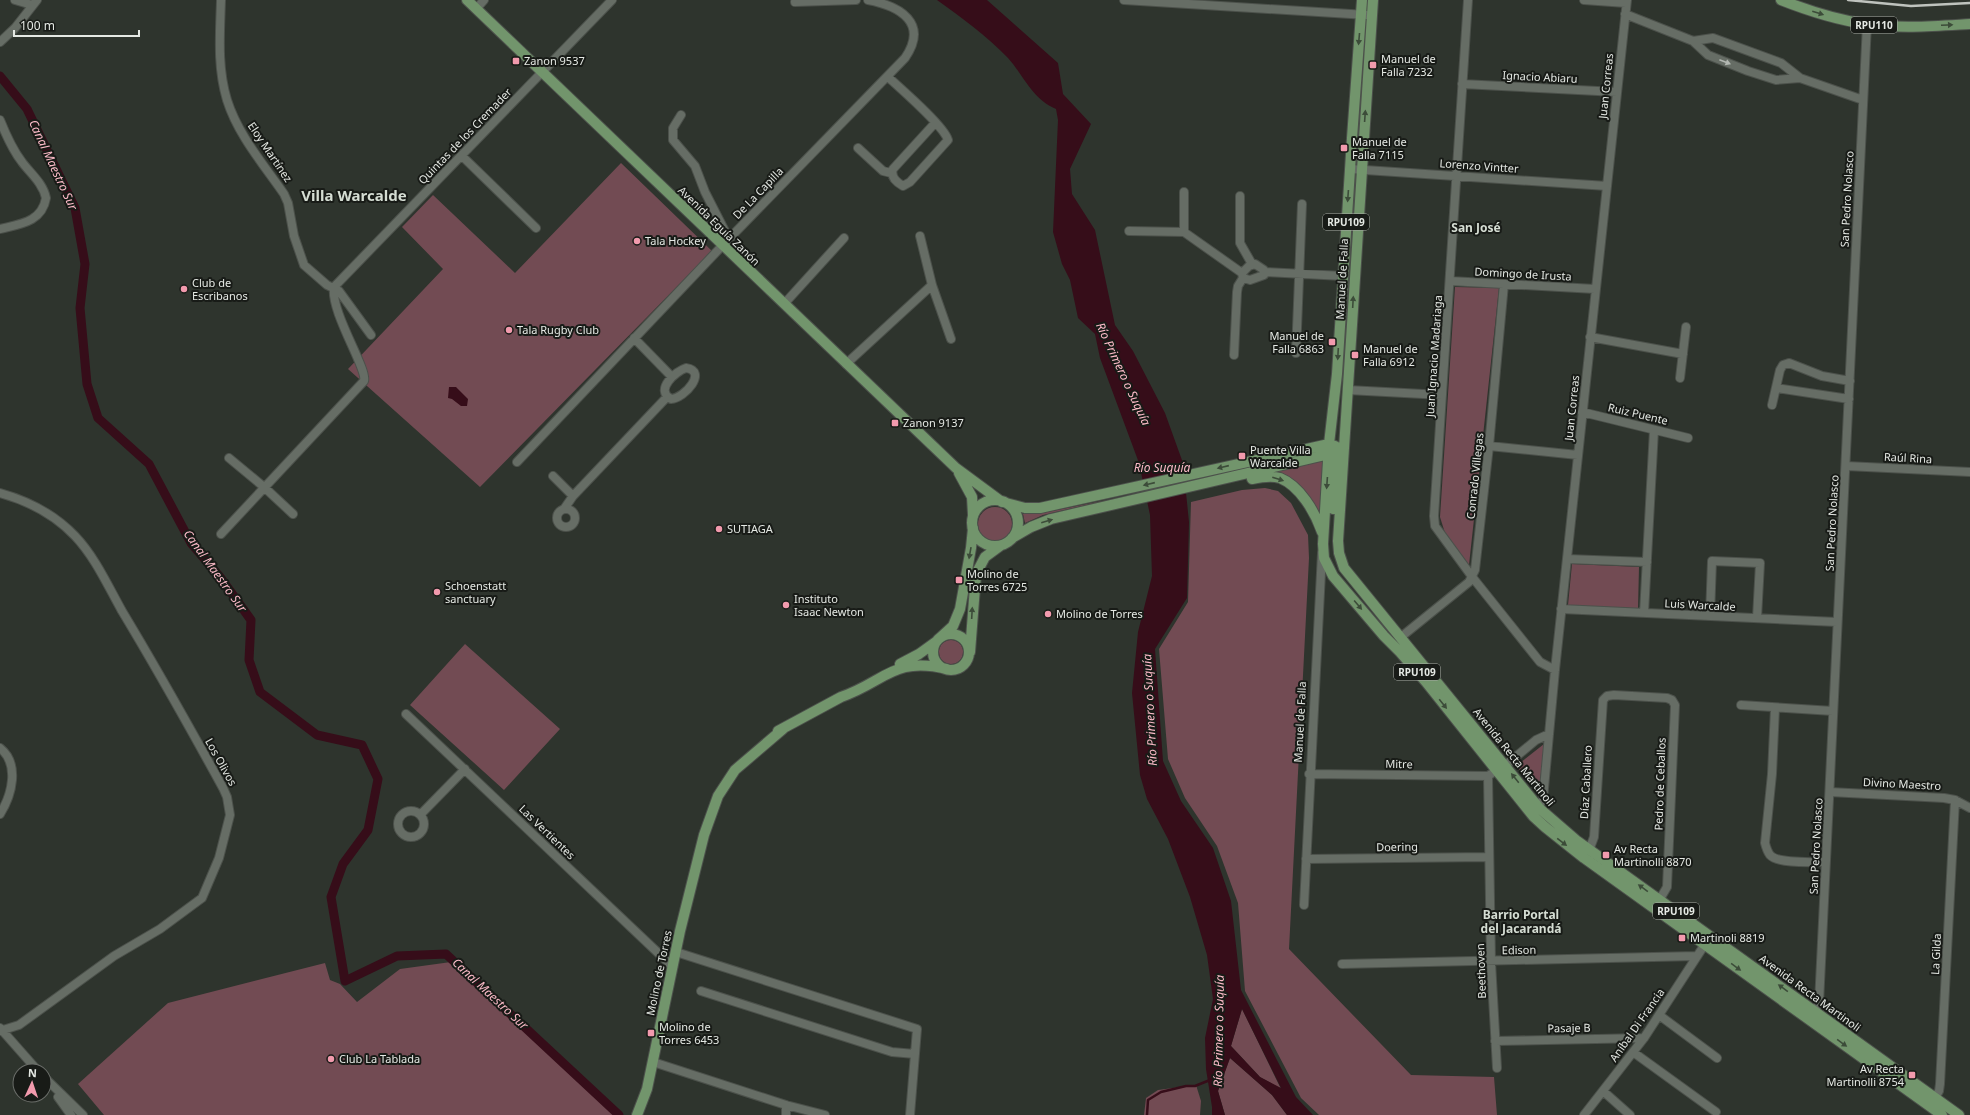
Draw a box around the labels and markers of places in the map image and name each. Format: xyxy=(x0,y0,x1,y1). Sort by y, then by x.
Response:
place label: Manuel de Falla 7232 xyxy=(1381,51,1436,79)
place label: Zanon 9537 xyxy=(524,53,585,68)
marker: Zanon 9537 xyxy=(511,56,521,66)
marker: Manuel de Falla 7232 xyxy=(1368,60,1378,70)
place label: Manuel de Falla 7115 xyxy=(1352,134,1407,162)
marker: Manuel de Falla 7115 xyxy=(1339,143,1349,153)
place label: Tala Hockey xyxy=(645,233,706,248)
marker: Tala Hockey xyxy=(632,236,642,246)
place label: Club de Escribanos xyxy=(192,275,248,303)
marker: Club de Escribanos xyxy=(179,284,189,294)
place label: Tala Rugby Club xyxy=(517,322,599,337)
marker: Tala Rugby Club xyxy=(504,325,514,335)
place label: Manuel de Falla 6863 xyxy=(1269,328,1324,356)
marker: Manuel de Falla 6863 xyxy=(1327,337,1337,347)
place label: Manuel de Falla 6912 xyxy=(1363,341,1418,369)
marker: Manuel de Falla 6912 xyxy=(1350,350,1360,360)
place label: Zanon 9137 xyxy=(903,415,964,430)
marker: Zanon 9137 xyxy=(890,418,900,428)
place label: Puente Villa Warcalde xyxy=(1250,442,1311,470)
marker: Puente Villa Warcalde xyxy=(1237,451,1247,461)
place label: SUTIAGA xyxy=(727,521,774,536)
marker: SUTIAGA xyxy=(714,524,724,534)
place label: Molino de Torres 6725 xyxy=(967,566,1027,594)
marker: Molino de Torres 6725 xyxy=(954,575,964,585)
place label: Schoenstatt sanctuary xyxy=(445,578,506,606)
marker: Schoenstatt sanctuary xyxy=(432,587,442,597)
place label: Instituto Isaac Newton xyxy=(794,591,864,619)
marker: Instituto Isaac Newton xyxy=(781,600,791,610)
place label: Molino de Torres xyxy=(1056,606,1143,621)
marker: Molino de Torres xyxy=(1043,609,1053,619)
place label: Av Recta Martinolli 8870 xyxy=(1614,841,1692,869)
marker: Av Recta Martinolli 8870 xyxy=(1601,850,1611,860)
place label: Martinoli 8819 xyxy=(1690,930,1765,945)
marker: Martinoli 8819 xyxy=(1677,933,1687,943)
place label: Molino de Torres 6453 xyxy=(659,1019,719,1047)
marker: Molino de Torres 6453 xyxy=(646,1028,656,1038)
place label: Club La Tablada xyxy=(339,1051,420,1066)
marker: Club La Tablada xyxy=(326,1054,336,1064)
place label: Av Recta Martinolli 8754 xyxy=(1827,1061,1905,1089)
marker: Av Recta Martinolli 8754 xyxy=(1907,1070,1917,1080)

